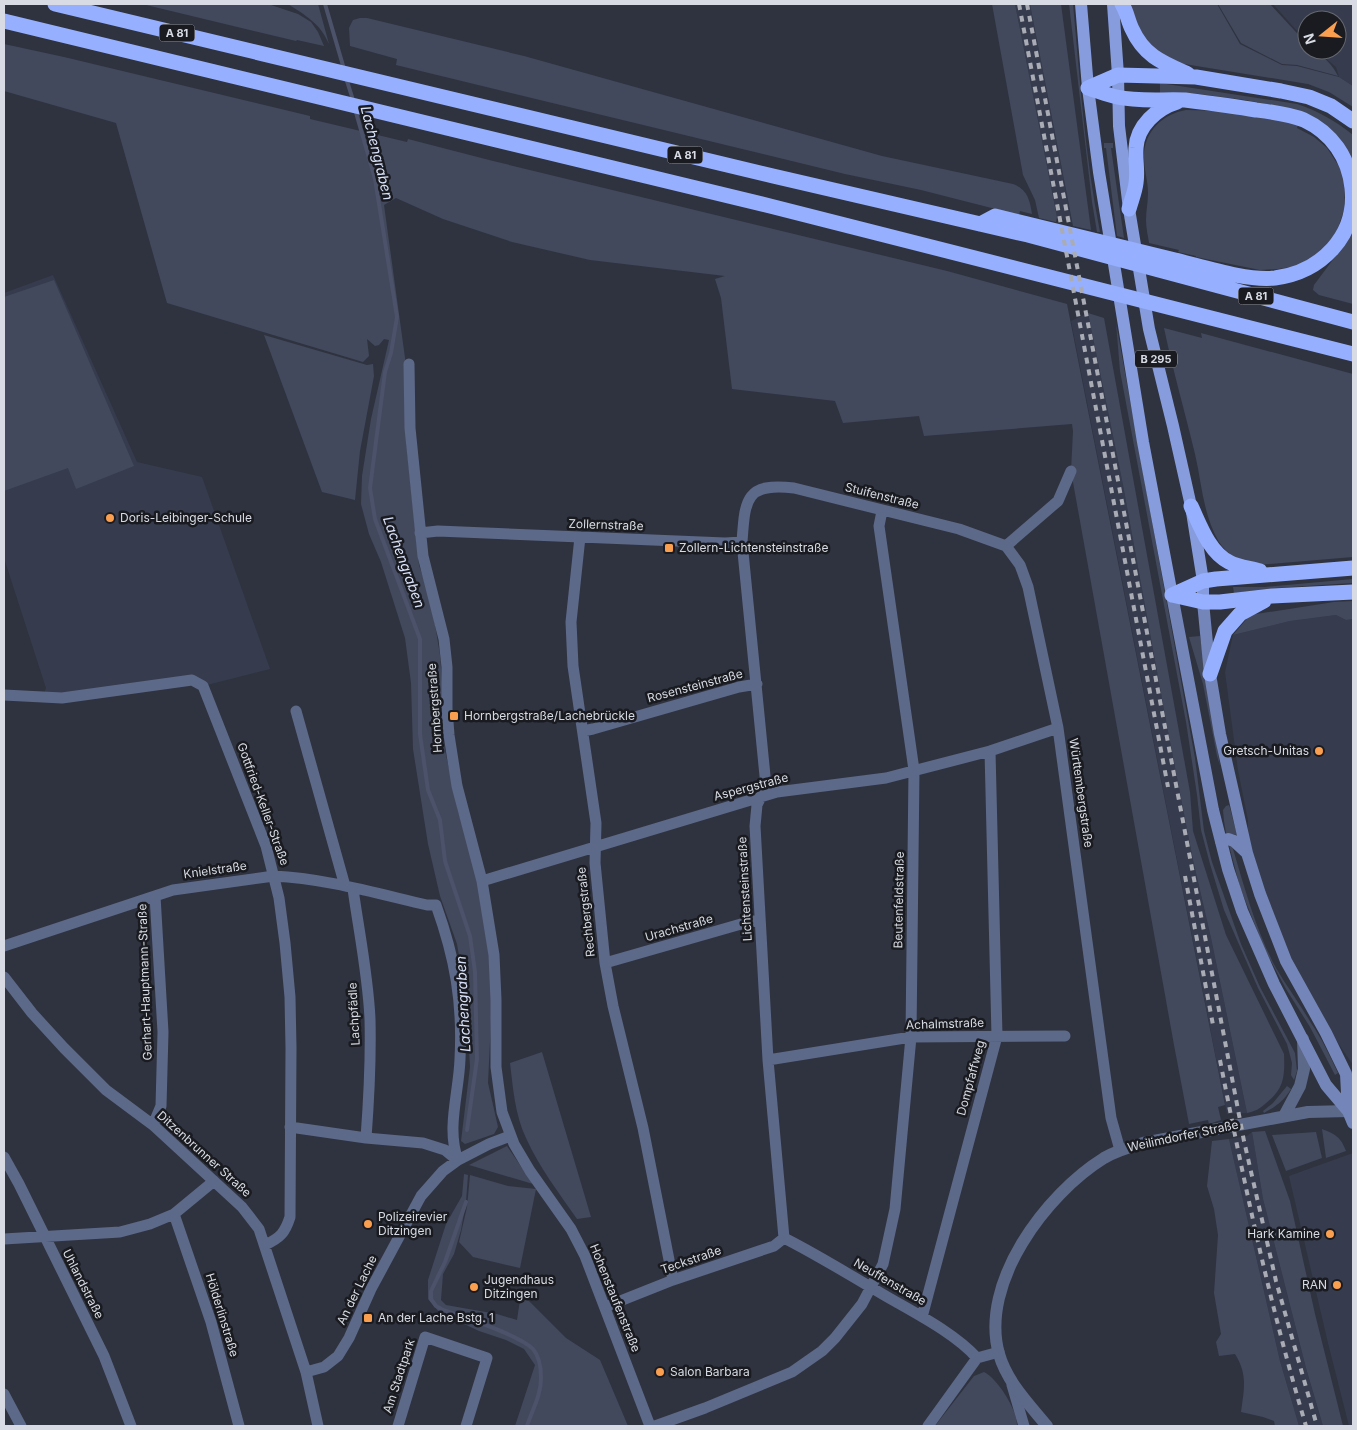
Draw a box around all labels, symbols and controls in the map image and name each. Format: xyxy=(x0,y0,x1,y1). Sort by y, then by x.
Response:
north arrow xyxy=(1297,10,1347,60)
road number: A 81 xyxy=(160,24,194,42)
text: N xyxy=(1299,31,1319,47)
water label: Lachengraben xyxy=(358,104,397,202)
road number: A 81 xyxy=(668,146,702,164)
road number: A 81 xyxy=(1238,288,1274,304)
road number: B 295 xyxy=(1135,350,1177,368)
street label: Stuifenstraße xyxy=(844,479,921,512)
place label: Doris-Leibinger-Schule xyxy=(120,510,252,525)
marker: Doris-Leibinger-Schule xyxy=(104,512,116,524)
water label: Lachengraben xyxy=(380,514,429,610)
street label: Zollernstraße xyxy=(568,516,644,533)
place label: Zollern-Lichtensteinstraße xyxy=(679,540,828,555)
marker: Zollern-Lichtensteinstraße xyxy=(663,542,675,554)
street label: Hornbergstraße xyxy=(424,663,445,753)
street label: Rosensteinstraße xyxy=(646,666,744,705)
place label: Hornbergstraße/Lachebrückle xyxy=(464,708,635,723)
marker: Hornbergstraße/Lachebrückle xyxy=(448,710,460,722)
street label: Württembergstraße xyxy=(1066,737,1097,849)
street label: Gottfried-Keller-Straße xyxy=(234,740,293,867)
place label: Gretsch-Unitas xyxy=(1223,743,1309,758)
marker: Gretsch-Unitas xyxy=(1313,745,1325,757)
street label: Aspergstraße xyxy=(712,769,790,804)
street label: Lichtensteinstraße xyxy=(734,836,755,942)
street label: Beutenfeldstraße xyxy=(890,851,907,949)
street label: Knielstraße xyxy=(182,858,248,881)
street label: Rechbergstraße xyxy=(573,866,598,958)
street label: Gerhart-Hauptmann-Straße xyxy=(134,903,155,1061)
street label: Urachstraße xyxy=(643,911,715,944)
water label: Lachengraben xyxy=(451,956,474,1053)
street label: Lachpfädle xyxy=(344,982,363,1046)
street label: Achalmstraße xyxy=(906,1015,984,1032)
street label: Dompfaffweg xyxy=(953,1039,988,1117)
street label: Ditzenbrunner Straße xyxy=(154,1107,254,1200)
street label: Weilimdorfer Straße xyxy=(1126,1116,1240,1155)
place label: Polizeirevier Ditzingen xyxy=(378,1209,448,1238)
marker: Polizeirevier Ditzingen xyxy=(362,1218,374,1230)
place label: Hark Kamine xyxy=(1247,1226,1320,1241)
marker: Hark Kamine xyxy=(1324,1228,1336,1240)
street label: Hohenstaufenstraße xyxy=(587,1241,644,1354)
street label: Teckstraße xyxy=(659,1242,723,1277)
street label: Uhlandstraße xyxy=(60,1247,107,1321)
street label: An der Lache xyxy=(333,1253,380,1327)
street label: Neuffenstraße xyxy=(851,1255,929,1308)
street label: Hölderlinstraße xyxy=(203,1271,242,1359)
place label: Jugendhaus Ditzingen xyxy=(484,1272,554,1301)
place label: RAN xyxy=(1302,1277,1327,1292)
marker: RAN xyxy=(1331,1279,1343,1291)
marker: Jugendhaus Ditzingen xyxy=(468,1281,480,1293)
place label: An der Lache Bstg. 1 xyxy=(378,1310,494,1325)
marker: An der Lache Bstg. 1 xyxy=(362,1312,374,1324)
street label: Am Stadtpark xyxy=(379,1336,418,1415)
place label: Salon Barbara xyxy=(670,1364,750,1379)
marker: Salon Barbara xyxy=(654,1366,666,1378)

